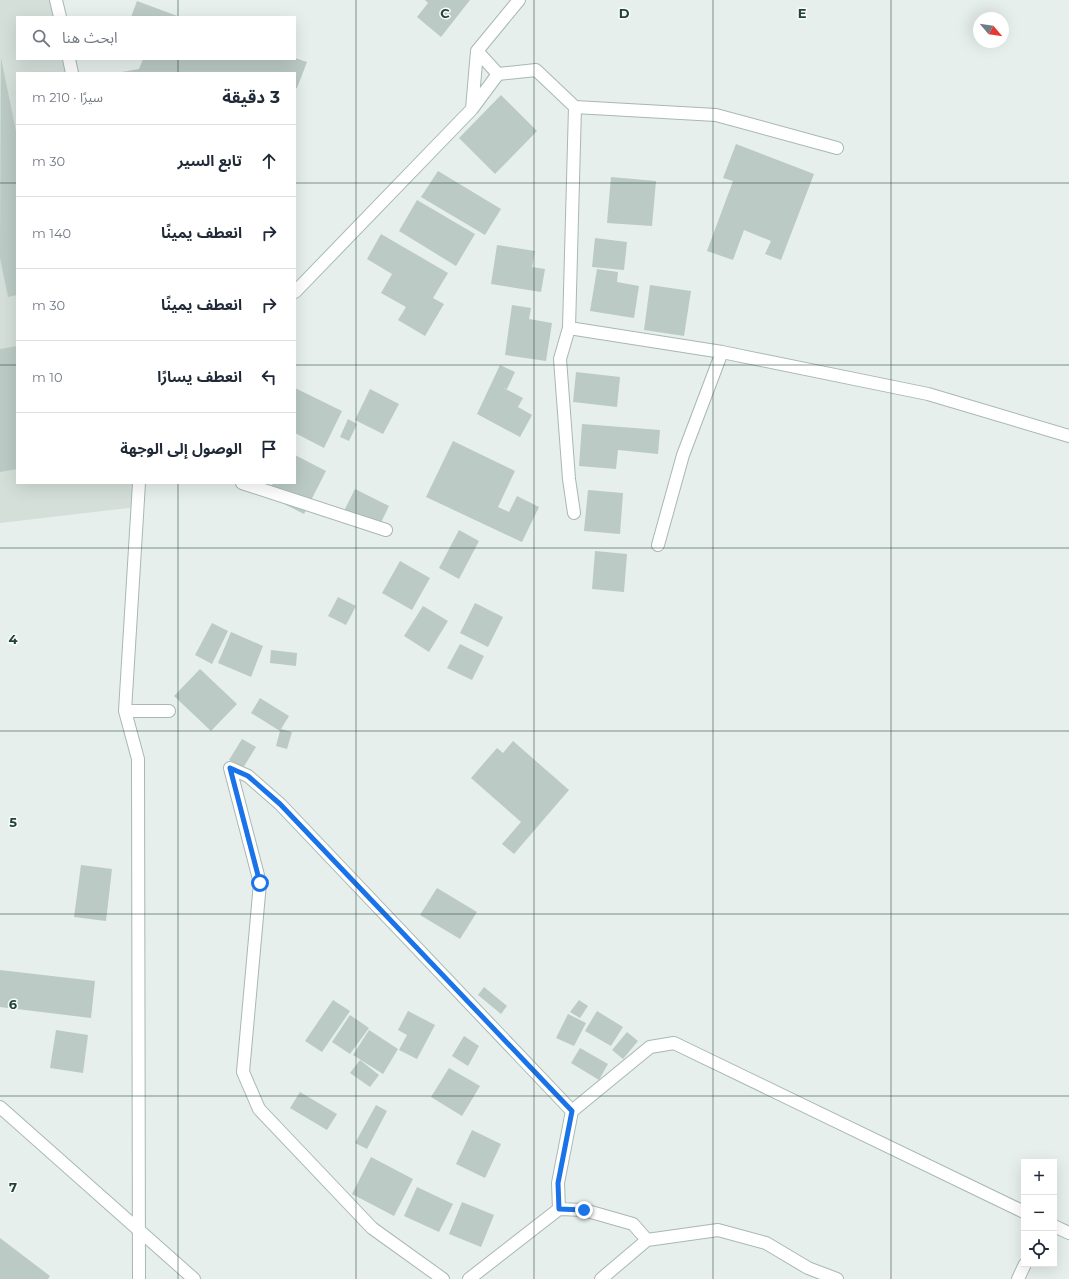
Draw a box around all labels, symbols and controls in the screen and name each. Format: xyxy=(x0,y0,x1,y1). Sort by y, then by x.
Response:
text: C xyxy=(440,5,450,21)
text: D xyxy=(619,5,630,21)
text: E xyxy=(798,5,807,21)
north arrow xyxy=(973,12,1009,48)
search box xyxy=(16,16,296,60)
icon: search xyxy=(30,27,52,49)
text: ابحث هنا xyxy=(62,28,118,47)
text: 3 دقيقة xyxy=(222,87,280,107)
text: سيرًا · 210 m xyxy=(32,89,103,105)
icon: ahead xyxy=(258,150,280,172)
text: تابع السير xyxy=(178,151,242,170)
text: 30 m xyxy=(32,153,65,169)
icon: right xyxy=(258,222,280,244)
text: انعطف يمينًا xyxy=(161,223,242,242)
text: 140 m xyxy=(32,225,71,241)
icon: right xyxy=(258,294,280,316)
text: انعطف يمينًا xyxy=(161,295,242,314)
text: 30 m xyxy=(32,297,65,313)
icon: left xyxy=(258,366,280,388)
text: انعطف يسارًا xyxy=(157,367,242,386)
text: 10 m xyxy=(32,369,63,385)
icon: arrive xyxy=(258,438,280,460)
text: الوصول إلى الوجهة xyxy=(120,439,242,458)
text: 4 xyxy=(9,631,18,647)
text: 5 xyxy=(9,814,17,830)
route start xyxy=(251,874,269,892)
text: 6 xyxy=(9,996,18,1012)
map controls xyxy=(1021,1159,1057,1267)
button: + xyxy=(1021,1159,1057,1195)
text: 7 xyxy=(9,1179,17,1195)
button: − xyxy=(1021,1195,1057,1231)
route end xyxy=(575,1201,593,1219)
button: locate xyxy=(1021,1231,1057,1267)

